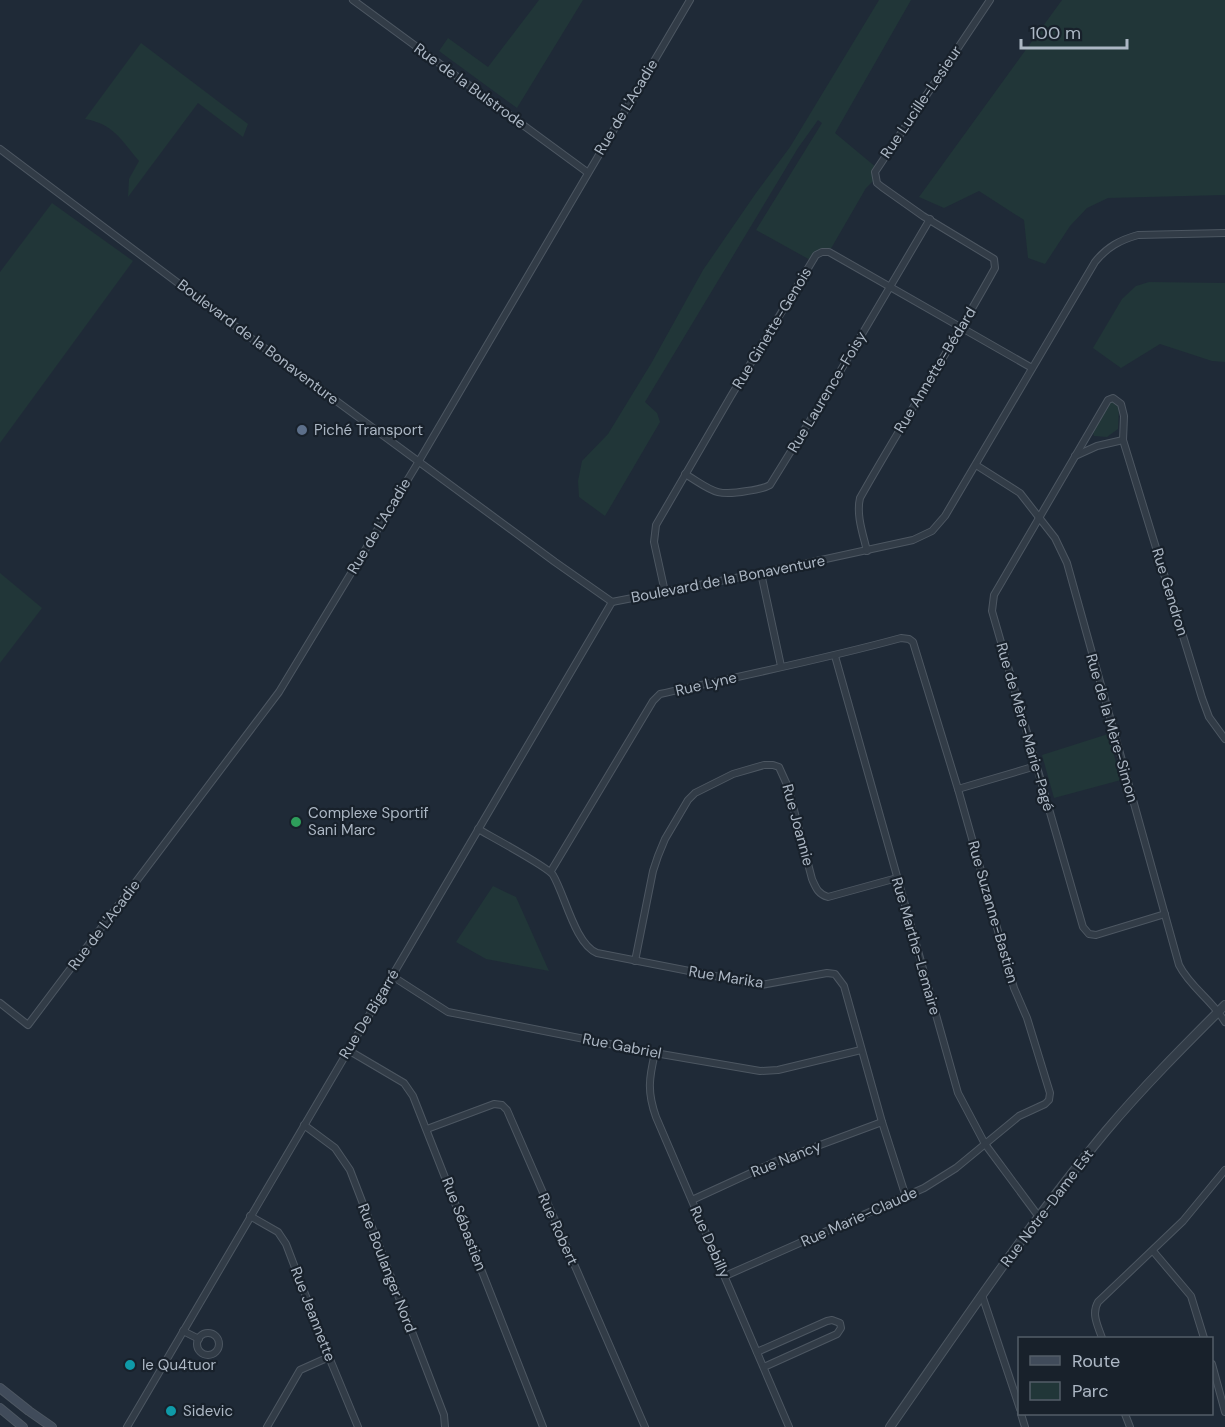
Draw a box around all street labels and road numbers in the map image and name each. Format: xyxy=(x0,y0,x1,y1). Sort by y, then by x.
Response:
street label: Rue de la Bulstrode xyxy=(410,39,530,133)
street label: Rue Lucille-Lesieur xyxy=(876,41,966,162)
street label: Rue de L'Acadie xyxy=(590,55,662,159)
street label: Rue Ginette-Genois xyxy=(728,263,816,393)
street label: Boulevard de la Bonaventure xyxy=(173,275,343,409)
street label: Rue Annette-Bédard xyxy=(889,303,981,437)
street label: Rue Laurence-Foisy xyxy=(783,327,871,456)
street label: Rue de L'Acadie xyxy=(343,474,415,578)
street label: Rue Gendron xyxy=(1147,546,1193,638)
street label: Boulevard de la Bonaventure xyxy=(629,550,827,608)
street label: Rue de Mère-Marie-Pagé xyxy=(991,640,1059,814)
street label: Rue de la Mère-Simon xyxy=(1081,651,1143,805)
street label: Rue Lyne xyxy=(673,667,739,701)
street label: Rue Joannie xyxy=(777,782,819,868)
street label: Rue Suzanne-Bastien xyxy=(963,838,1023,986)
street label: Rue Marthe-Lemaire xyxy=(887,875,945,1017)
street label: Rue de L'Acadie xyxy=(63,876,145,974)
street label: Rue Marika xyxy=(687,961,765,993)
street label: Rue De Bigarré xyxy=(334,965,404,1063)
street label: Rue Gabriel xyxy=(581,1029,663,1063)
street label: Rue Nancy xyxy=(748,1136,825,1182)
street label: Rue Notre-Dame Est xyxy=(996,1145,1098,1271)
street label: Rue Sébastien xyxy=(437,1174,491,1274)
street label: Rue Marie-Claude xyxy=(798,1182,920,1252)
street label: Rue Robert xyxy=(533,1190,583,1268)
street label: Rue Boulanger Nord xyxy=(353,1201,421,1335)
street label: Rue Debilly xyxy=(685,1203,735,1282)
street label: Rue Jeannette xyxy=(286,1264,340,1364)

